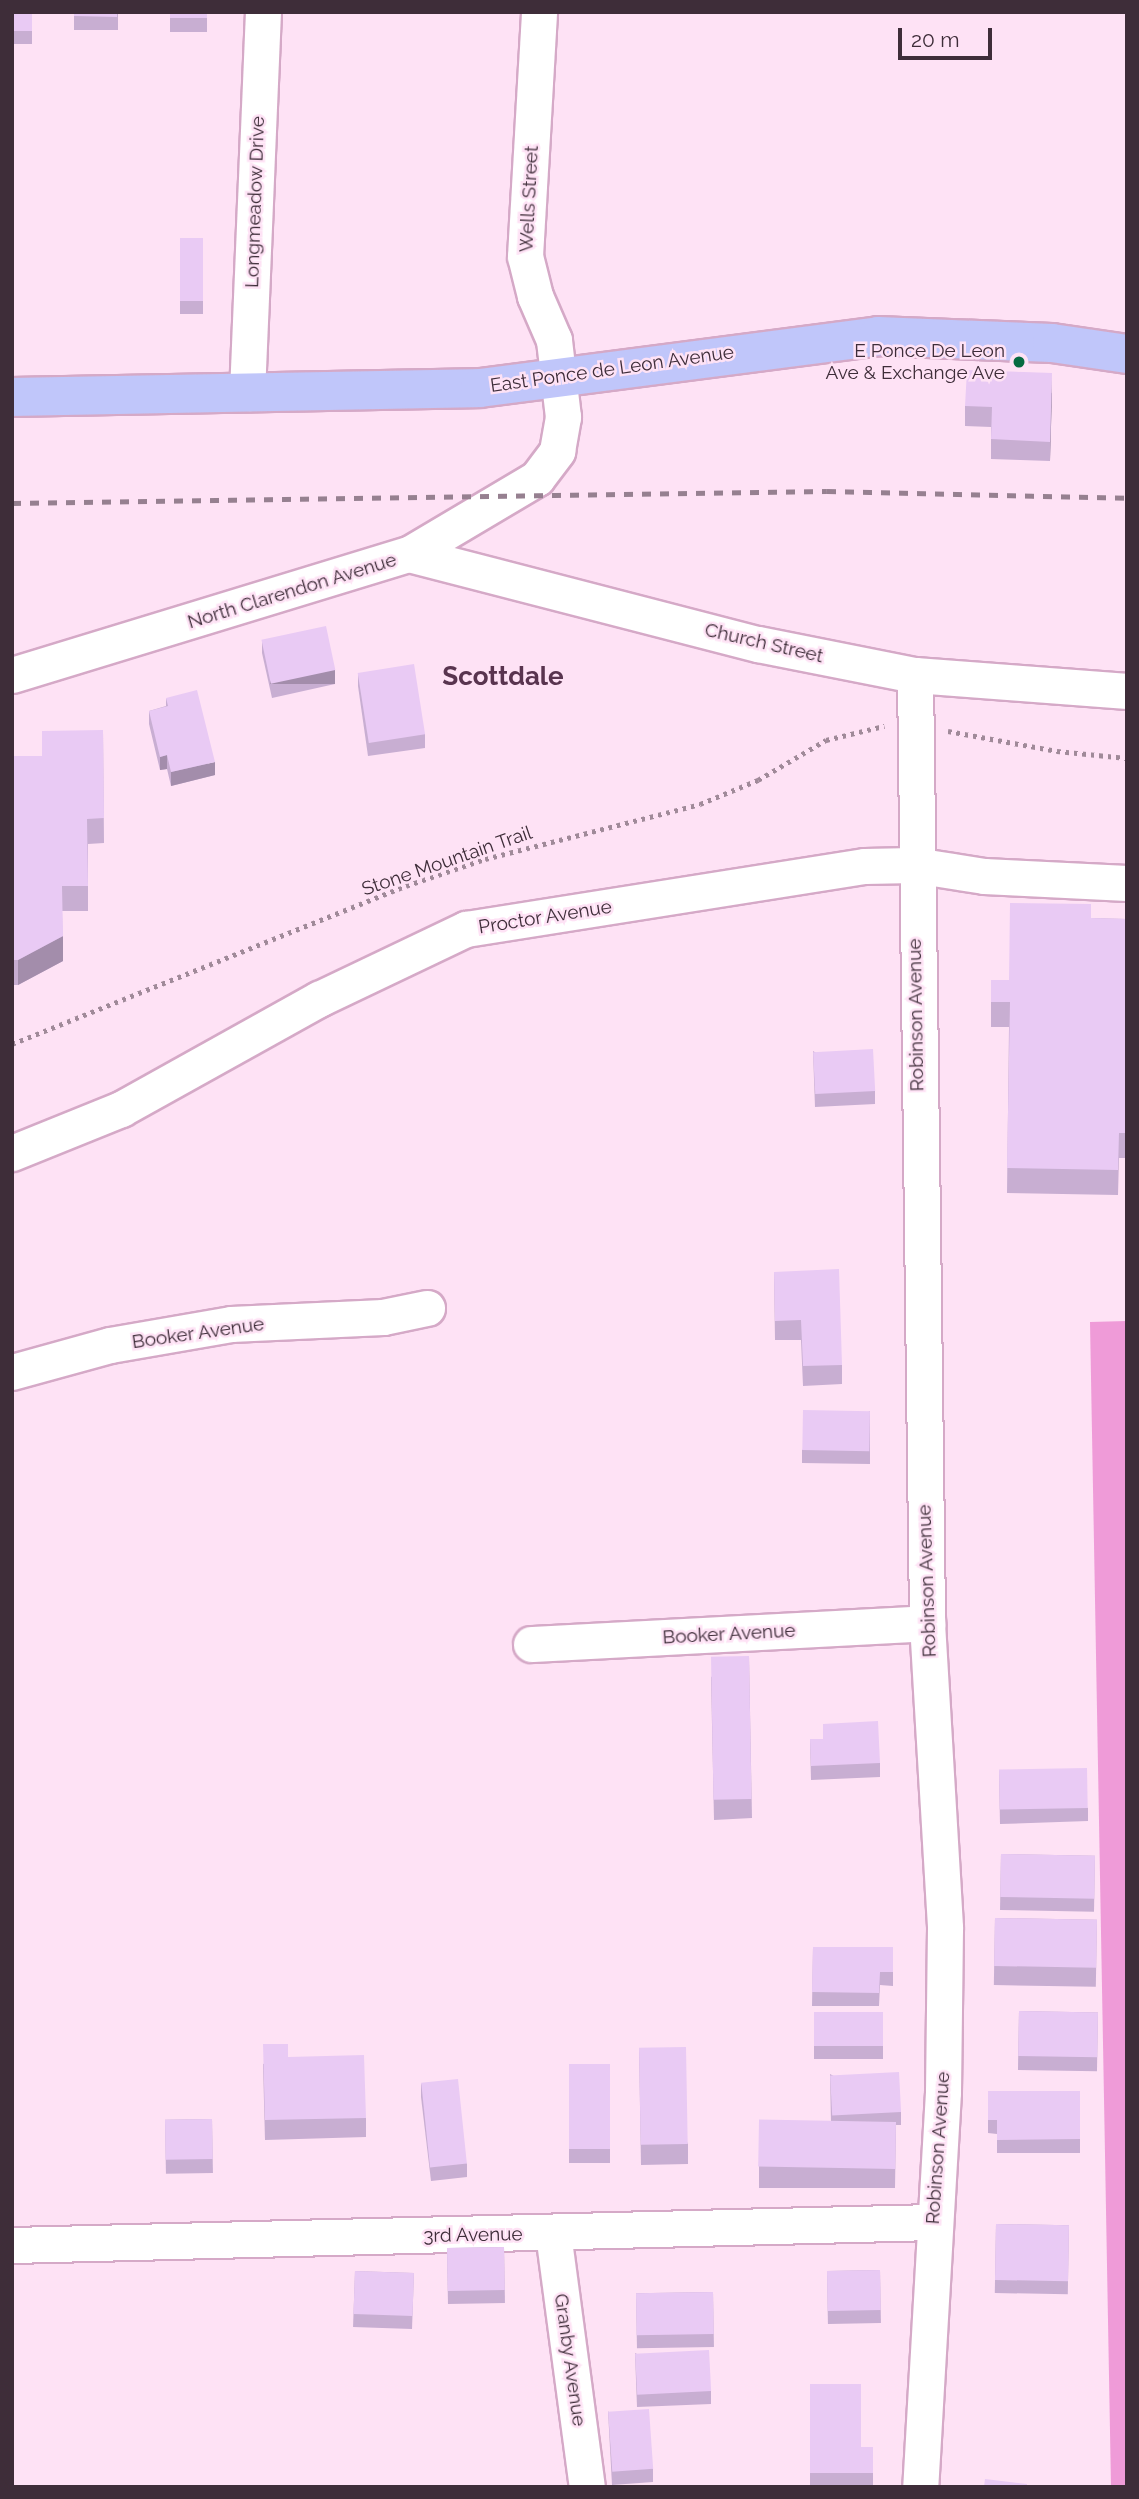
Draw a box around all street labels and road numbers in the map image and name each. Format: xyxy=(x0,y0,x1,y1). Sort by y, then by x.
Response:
street label: Longmeadow Drive xyxy=(241,115,269,289)
street label: Wells Street xyxy=(515,145,543,253)
street label: East Ponce de Leon Avenue xyxy=(488,341,736,397)
street label: North Clarendon Avenue xyxy=(185,548,399,634)
street label: Church Street xyxy=(703,618,825,668)
street label: Stone Mountain Trail xyxy=(359,821,535,901)
street label: Proctor Avenue xyxy=(476,895,614,939)
street label: Robinson Avenue xyxy=(903,938,929,1092)
street label: Booker Avenue xyxy=(130,1312,266,1354)
street label: Robinson Avenue xyxy=(913,1504,941,1658)
street label: Booker Avenue xyxy=(661,1619,797,1649)
street label: Robinson Avenue xyxy=(921,2071,955,2225)
street label: 3rd Avenue xyxy=(423,2223,523,2247)
street label: Granby Avenue xyxy=(549,2292,591,2428)

